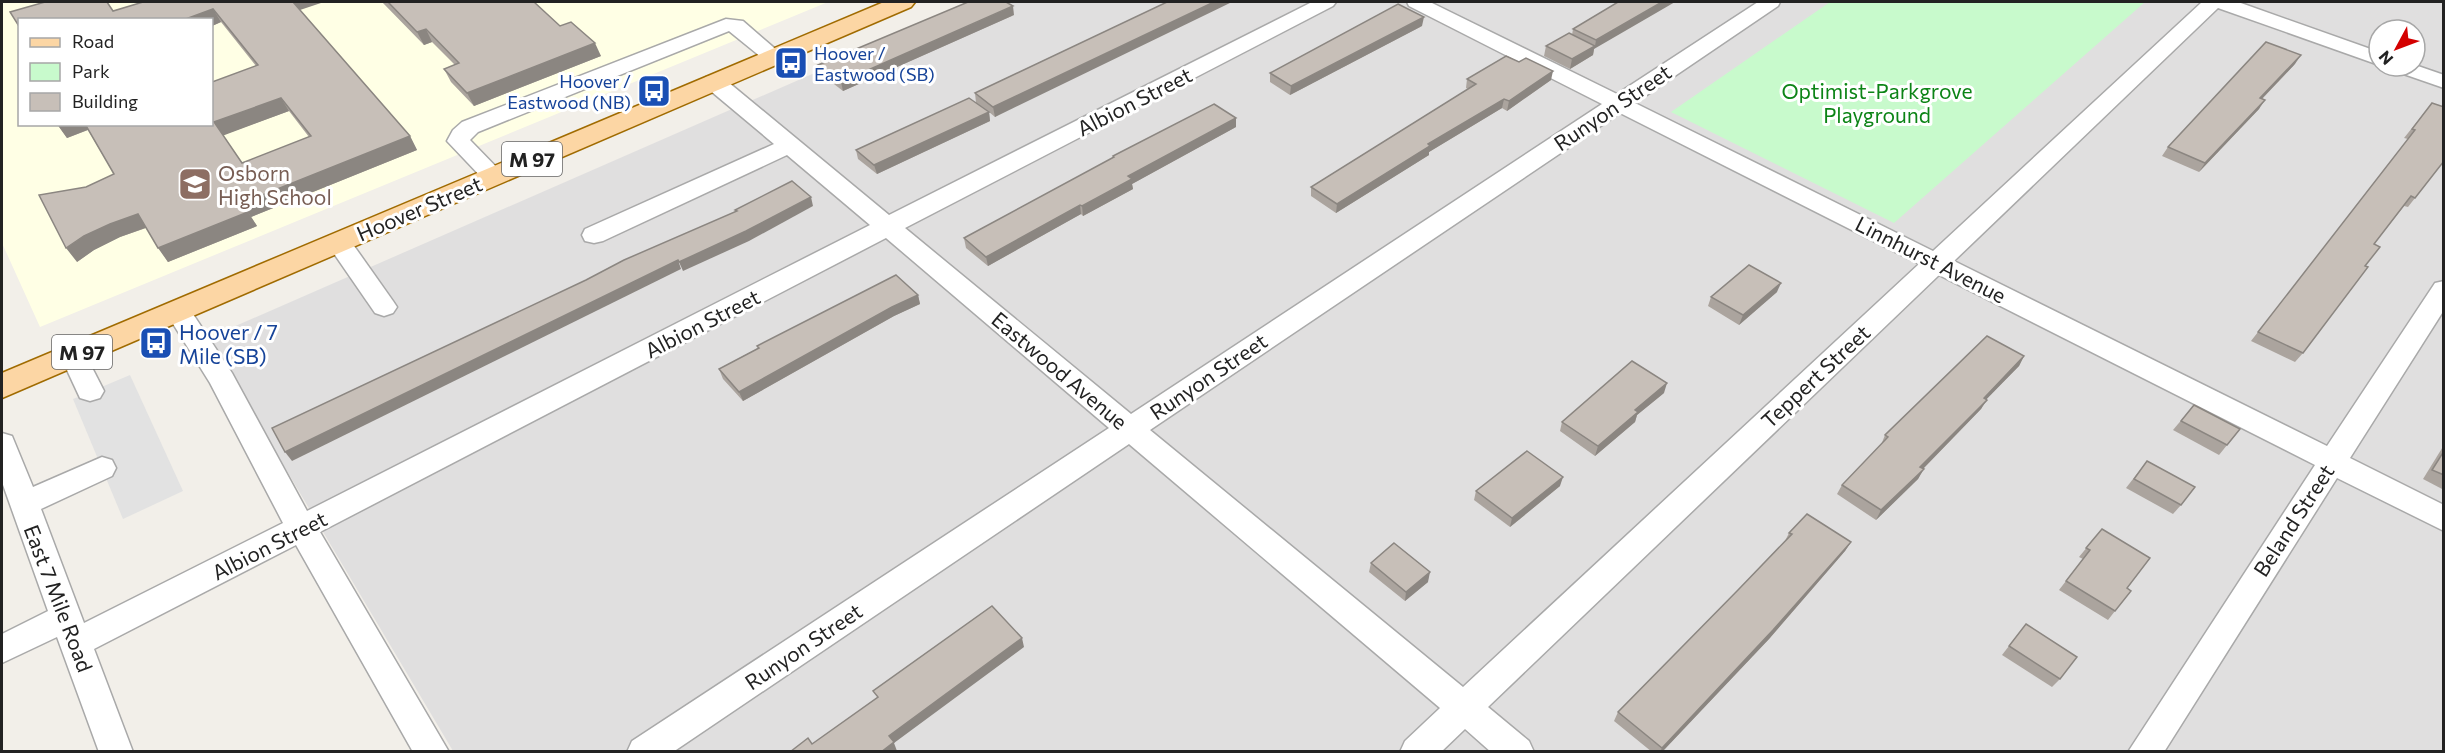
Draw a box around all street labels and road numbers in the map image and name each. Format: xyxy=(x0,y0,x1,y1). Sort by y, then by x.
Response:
street label: Runyon Street xyxy=(1549,59,1675,155)
street label: Albion Street xyxy=(1072,61,1196,141)
road number: M 97 xyxy=(502,142,562,176)
street label: Hoover Street xyxy=(353,170,485,246)
street label: Linnhurst Avenue xyxy=(1852,210,2010,308)
street label: Albion Street xyxy=(640,283,764,363)
street label: Eastwood Avenue xyxy=(987,306,1133,434)
street label: Teppert Street xyxy=(1756,319,1874,433)
street label: Runyon Street xyxy=(1145,328,1271,424)
road number: M 97 xyxy=(52,335,112,369)
street label: Beland Street xyxy=(2248,459,2338,581)
street label: Albion Street xyxy=(207,505,331,585)
street label: East 7 Mile Road xyxy=(19,521,99,675)
street label: Runyon Street xyxy=(740,598,866,694)

